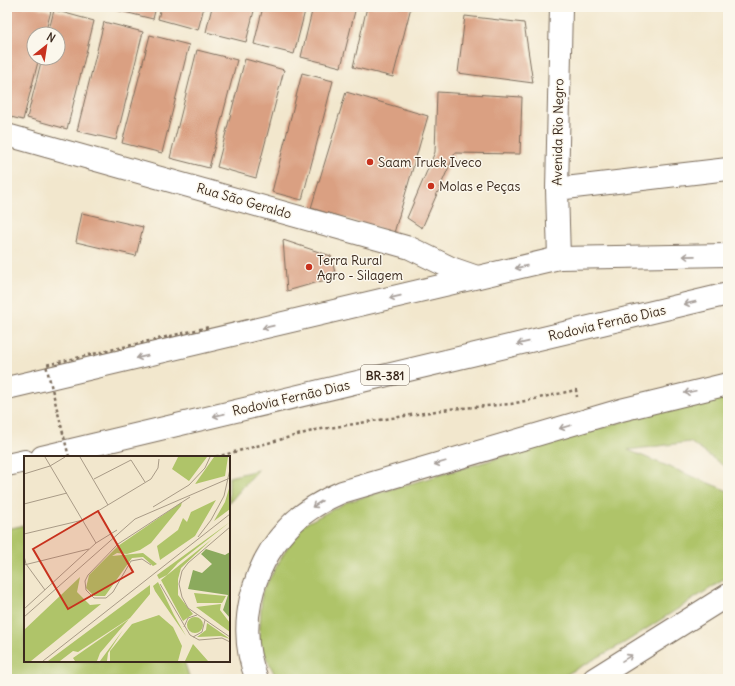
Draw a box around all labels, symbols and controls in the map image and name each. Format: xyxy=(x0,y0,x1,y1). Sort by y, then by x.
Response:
north arrow xyxy=(26,26,66,66)
text: N xyxy=(44,29,58,45)
street label: Avenida Rio Negro xyxy=(549,78,567,186)
place label: Saam Truck Iveco xyxy=(378,154,482,171)
marker: Saam Truck Iveco xyxy=(365,157,375,167)
place label: Molas e Peças xyxy=(439,178,520,195)
street label: Rua São Geraldo xyxy=(195,179,293,223)
marker: Molas e Peças xyxy=(426,181,436,191)
place label: Terra Rural Agro - Silagem xyxy=(317,252,403,284)
one-way arrow xyxy=(683,252,696,260)
marker: Terra Rural Agro - Silagem xyxy=(304,262,314,272)
one-way arrow xyxy=(515,263,528,271)
one-way arrow xyxy=(388,293,401,301)
one-way arrow xyxy=(684,299,697,307)
street label: Rodovia Fernão Dias xyxy=(547,301,667,345)
one-way arrow xyxy=(262,323,275,331)
one-way arrow xyxy=(517,339,530,347)
one-way arrow xyxy=(135,353,148,361)
road number: BR-381 xyxy=(361,365,409,385)
street label: Rodovia Fernão Dias xyxy=(231,376,351,420)
one-way arrow xyxy=(684,389,697,396)
one-way arrow xyxy=(213,411,226,419)
one-way arrow xyxy=(558,424,571,431)
inset map xyxy=(24,456,230,662)
one-way arrow xyxy=(434,460,447,467)
one-way arrow xyxy=(311,501,323,509)
one-way arrow xyxy=(621,654,633,662)

